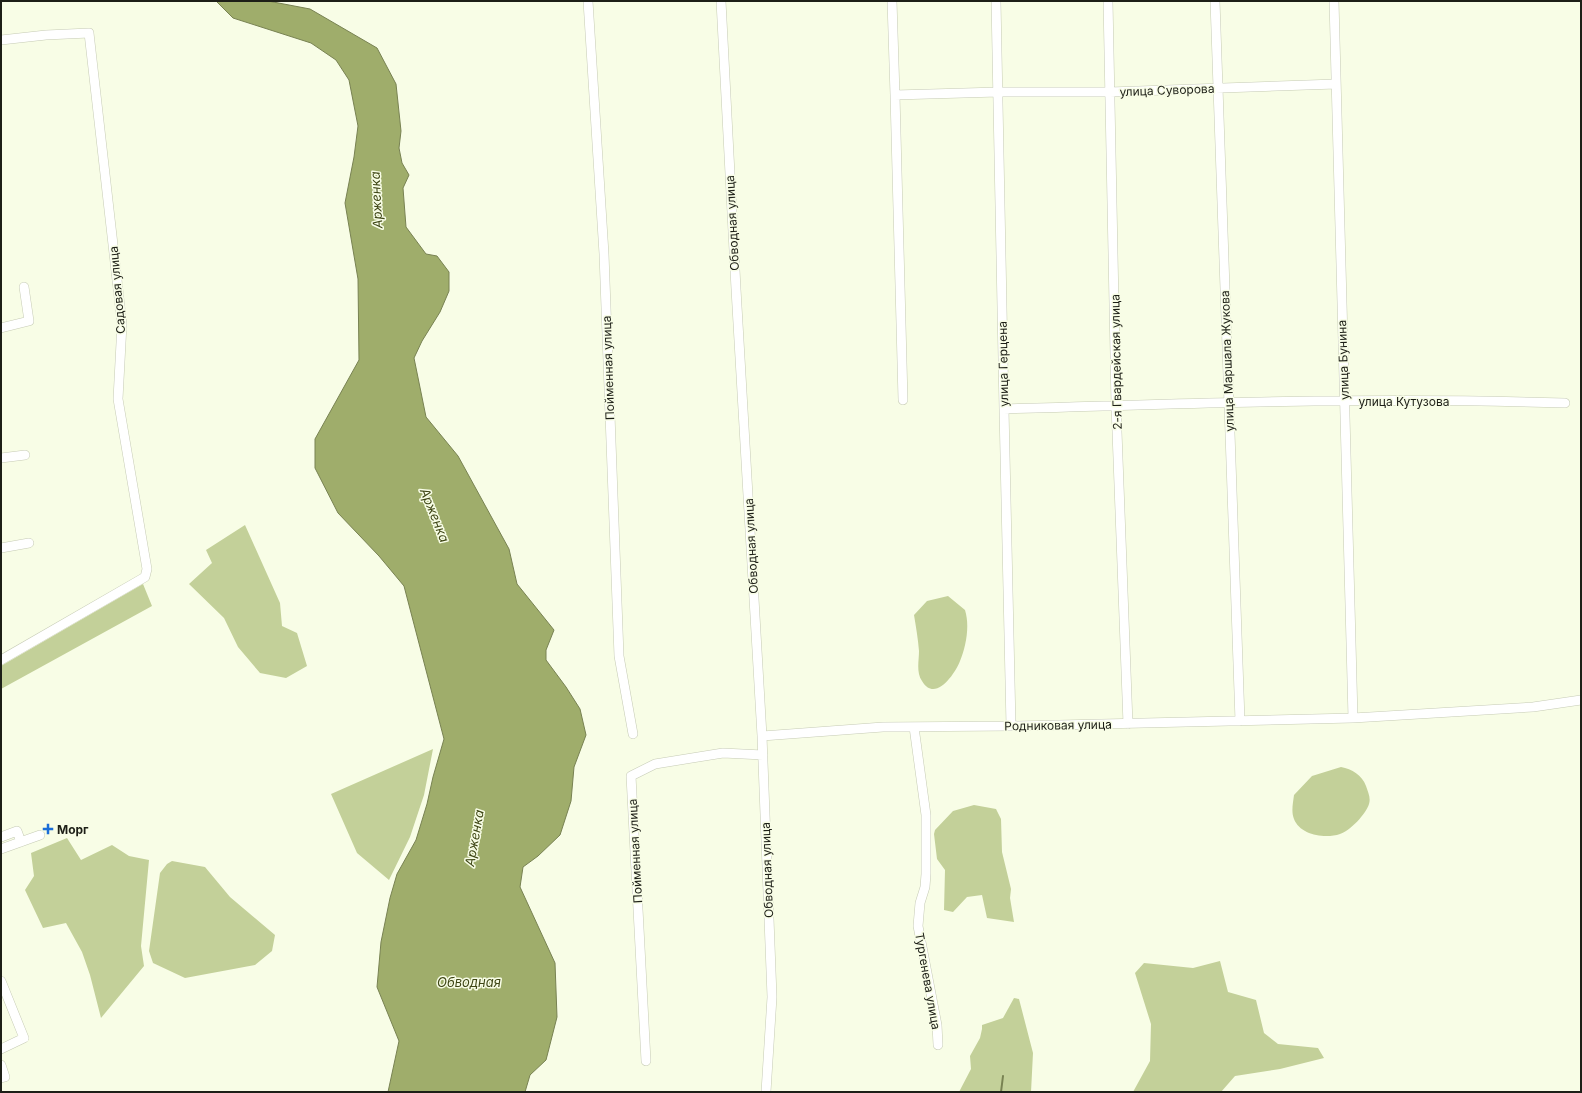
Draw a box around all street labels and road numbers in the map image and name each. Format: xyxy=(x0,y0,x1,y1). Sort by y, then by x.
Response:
street label: улица Суворова xyxy=(1119,81,1215,99)
street label: Обводная улица xyxy=(722,175,742,271)
street label: Садовая улица xyxy=(106,246,128,334)
street label: улица Маршала Жукова xyxy=(1217,290,1237,432)
street label: 2-я Гвардейская улица xyxy=(1107,294,1125,430)
street label: Пойменная улица xyxy=(599,316,617,420)
street label: улица Бунина xyxy=(1334,320,1352,400)
street label: улица Герцена xyxy=(995,321,1011,407)
street label: улица Кутузова xyxy=(1359,394,1449,409)
street label: Обводная улица xyxy=(741,498,761,594)
street label: Родниковая улица xyxy=(1004,717,1112,733)
street label: Пойменная улица xyxy=(625,798,645,904)
street label: Обводная улица xyxy=(758,822,776,918)
street label: Тургенева улица xyxy=(912,931,944,1031)

